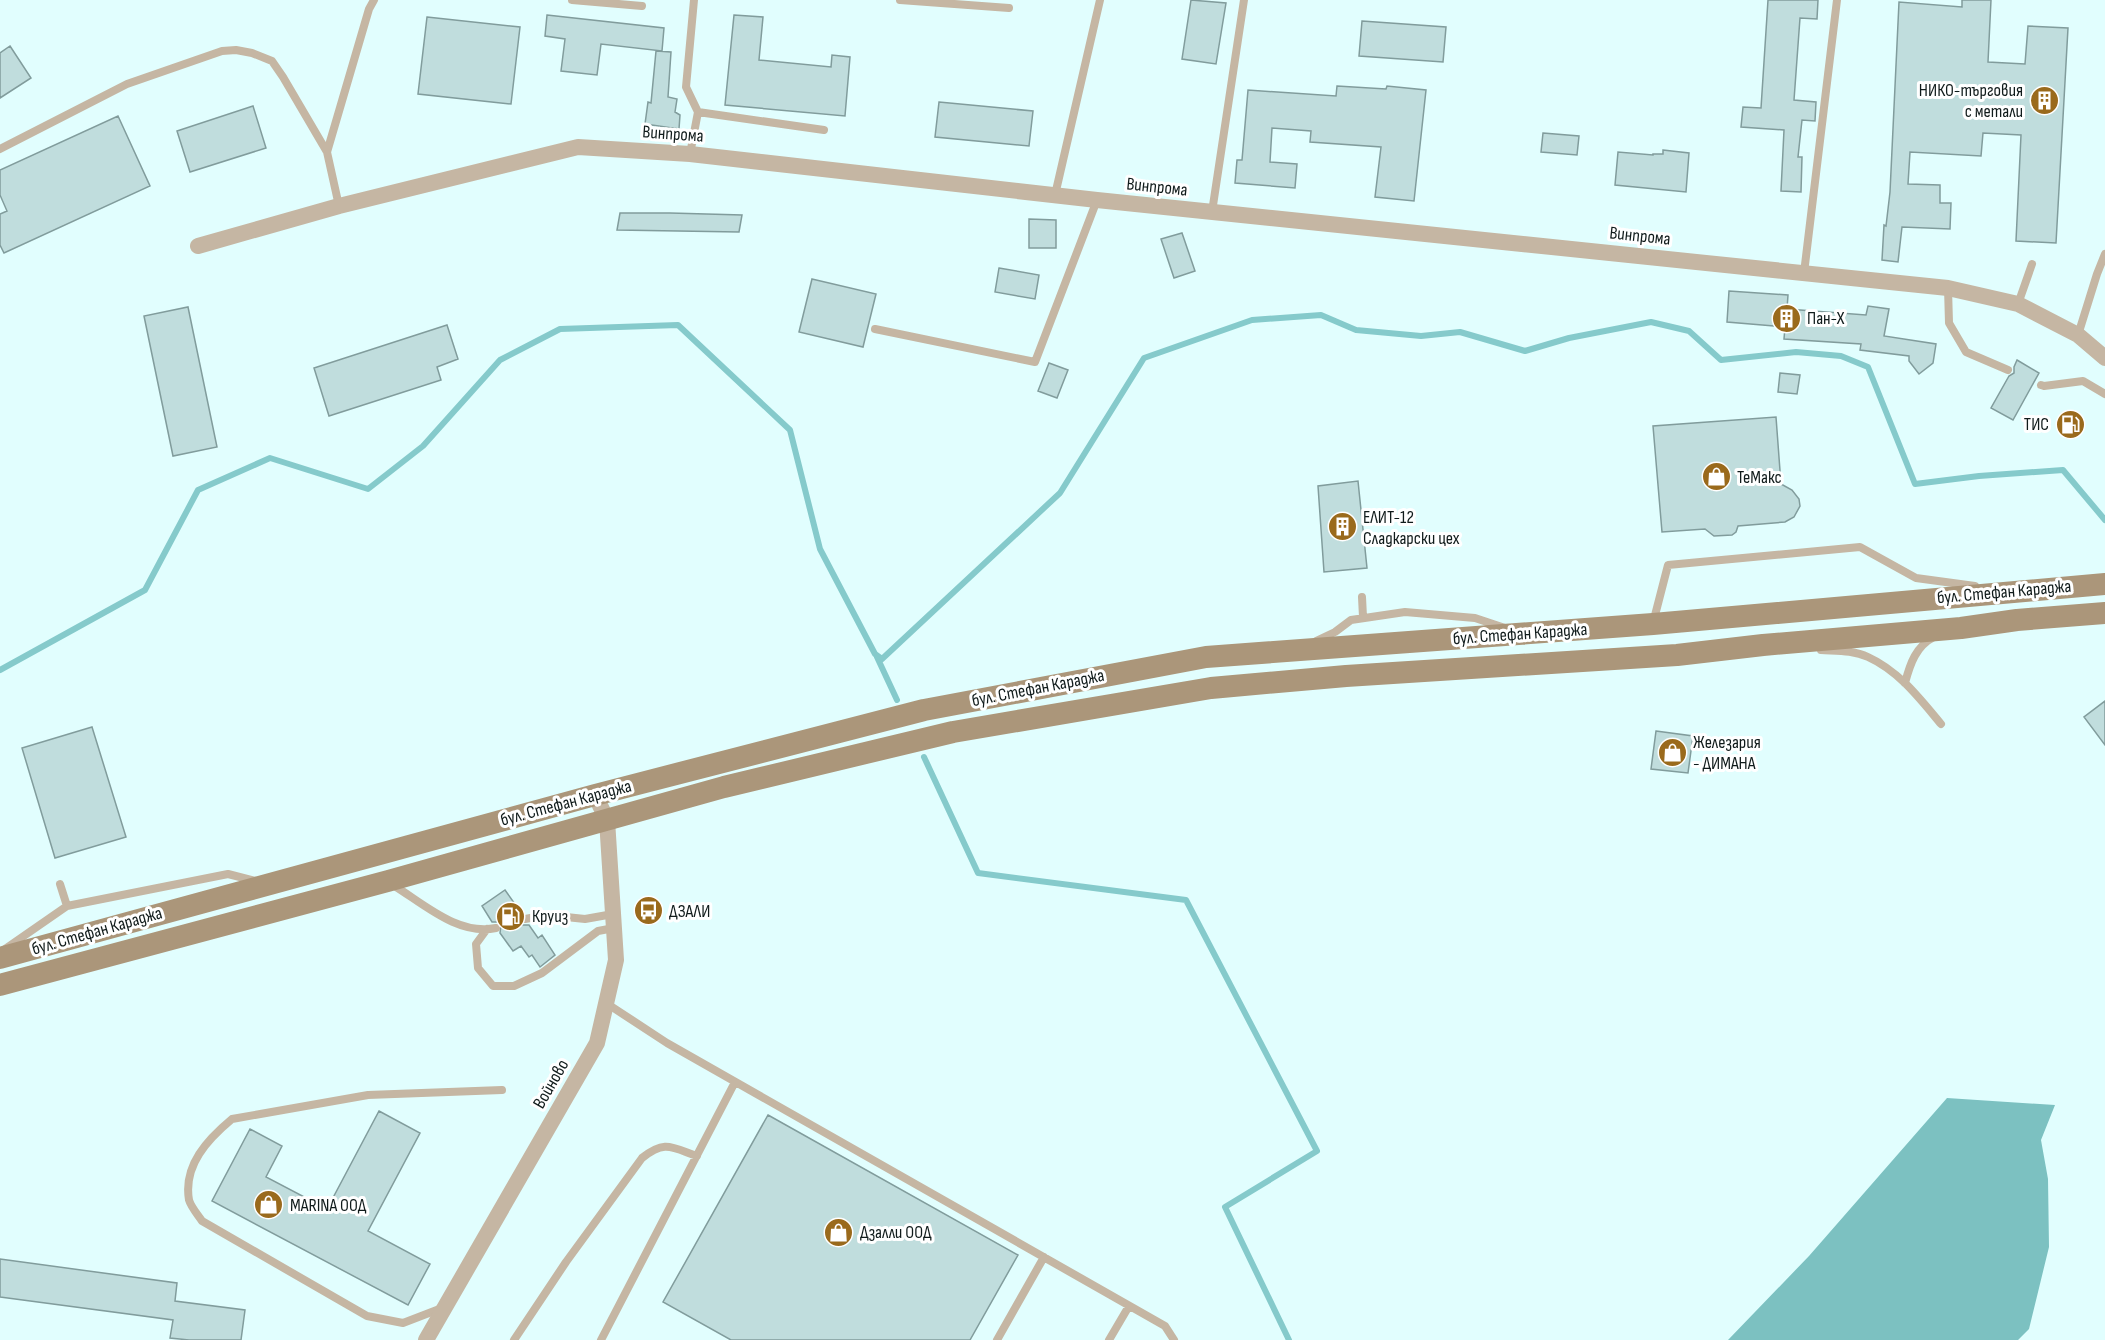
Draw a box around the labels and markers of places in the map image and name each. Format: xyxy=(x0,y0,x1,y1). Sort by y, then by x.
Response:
place label: НИКО-търговия с метали xyxy=(1919,80,2023,122)
building icon: НИКО-търговия с метали xyxy=(2028,84,2060,116)
building icon: Пан-Х xyxy=(1770,302,1802,334)
place label: Пан-Х xyxy=(1807,308,1845,329)
fuel station icon: ТИС xyxy=(2054,408,2086,440)
place label: ТИС xyxy=(2024,414,2049,435)
shop icon: ТеМакс xyxy=(1700,461,1732,493)
place label: ТеМакс xyxy=(1737,467,1782,488)
place label: ЕЛИТ-12 Сладкарски цех xyxy=(1363,507,1460,549)
building icon: ЕЛИТ-12 Сладкарски цех xyxy=(1326,511,1358,543)
place label: Железария - ДИМАНА xyxy=(1693,732,1761,774)
shop icon: Железария - ДИМАНА xyxy=(1656,736,1688,768)
bus stop icon: ДЗАЛИ xyxy=(632,895,664,927)
fuel station icon: Круиз xyxy=(495,900,527,932)
place label: ДЗАЛИ xyxy=(669,901,710,922)
place label: Круиз xyxy=(532,906,568,927)
shop icon: MARINA ООД xyxy=(253,1189,285,1221)
place label: MARINA ООД xyxy=(290,1195,367,1216)
shop icon: Дзалли ООД xyxy=(823,1216,855,1248)
place label: Дзалли ООД xyxy=(860,1222,932,1243)

